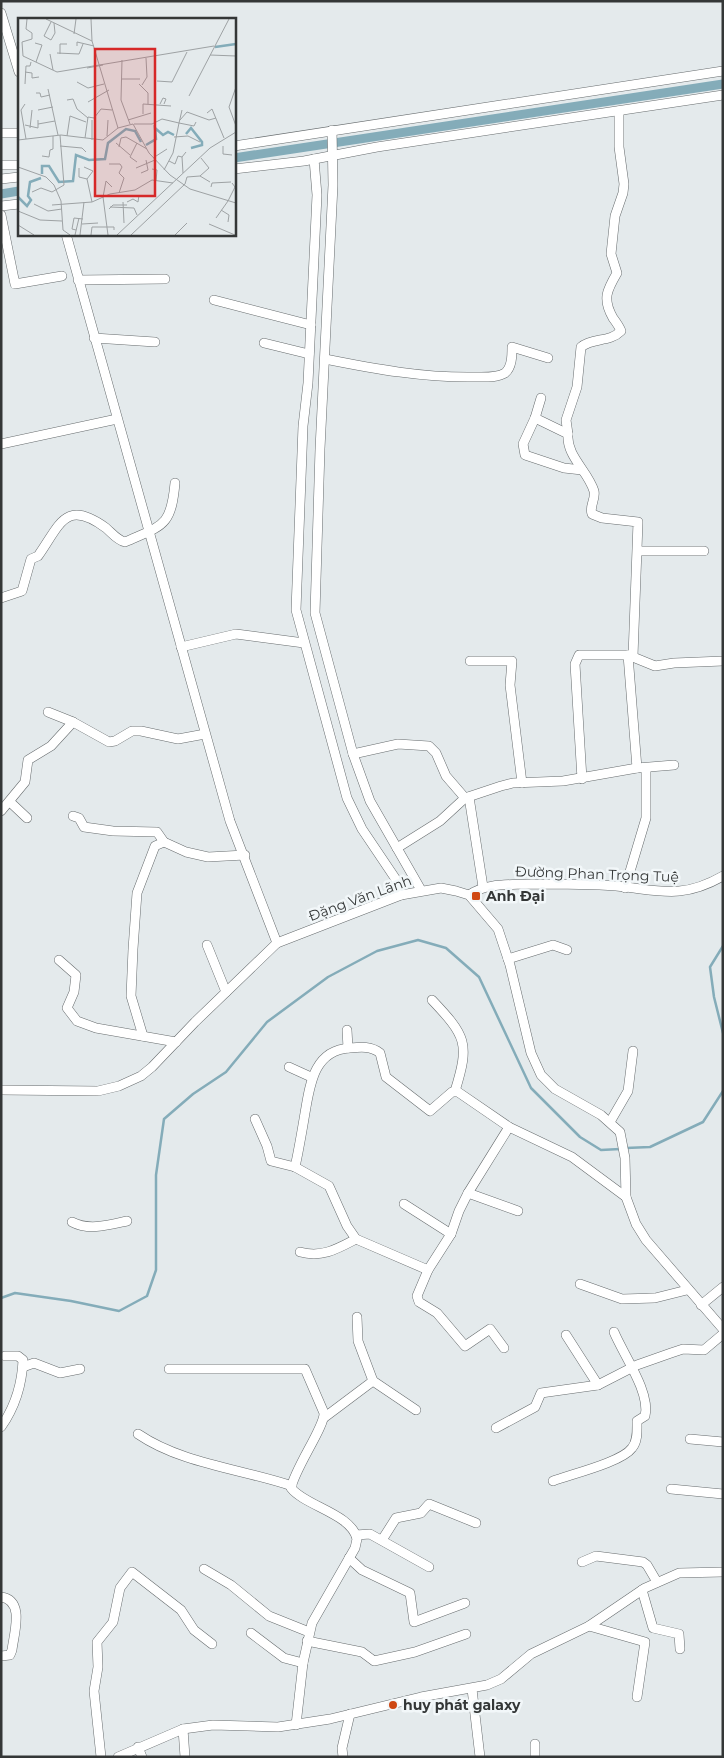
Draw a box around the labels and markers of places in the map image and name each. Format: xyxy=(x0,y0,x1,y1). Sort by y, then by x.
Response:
place label: Anh Đại xyxy=(485,887,545,905)
marker: Anh Đại xyxy=(470,890,482,902)
place label: huy phát galaxy xyxy=(403,1696,521,1714)
marker: huy phát galaxy xyxy=(387,1699,399,1711)

